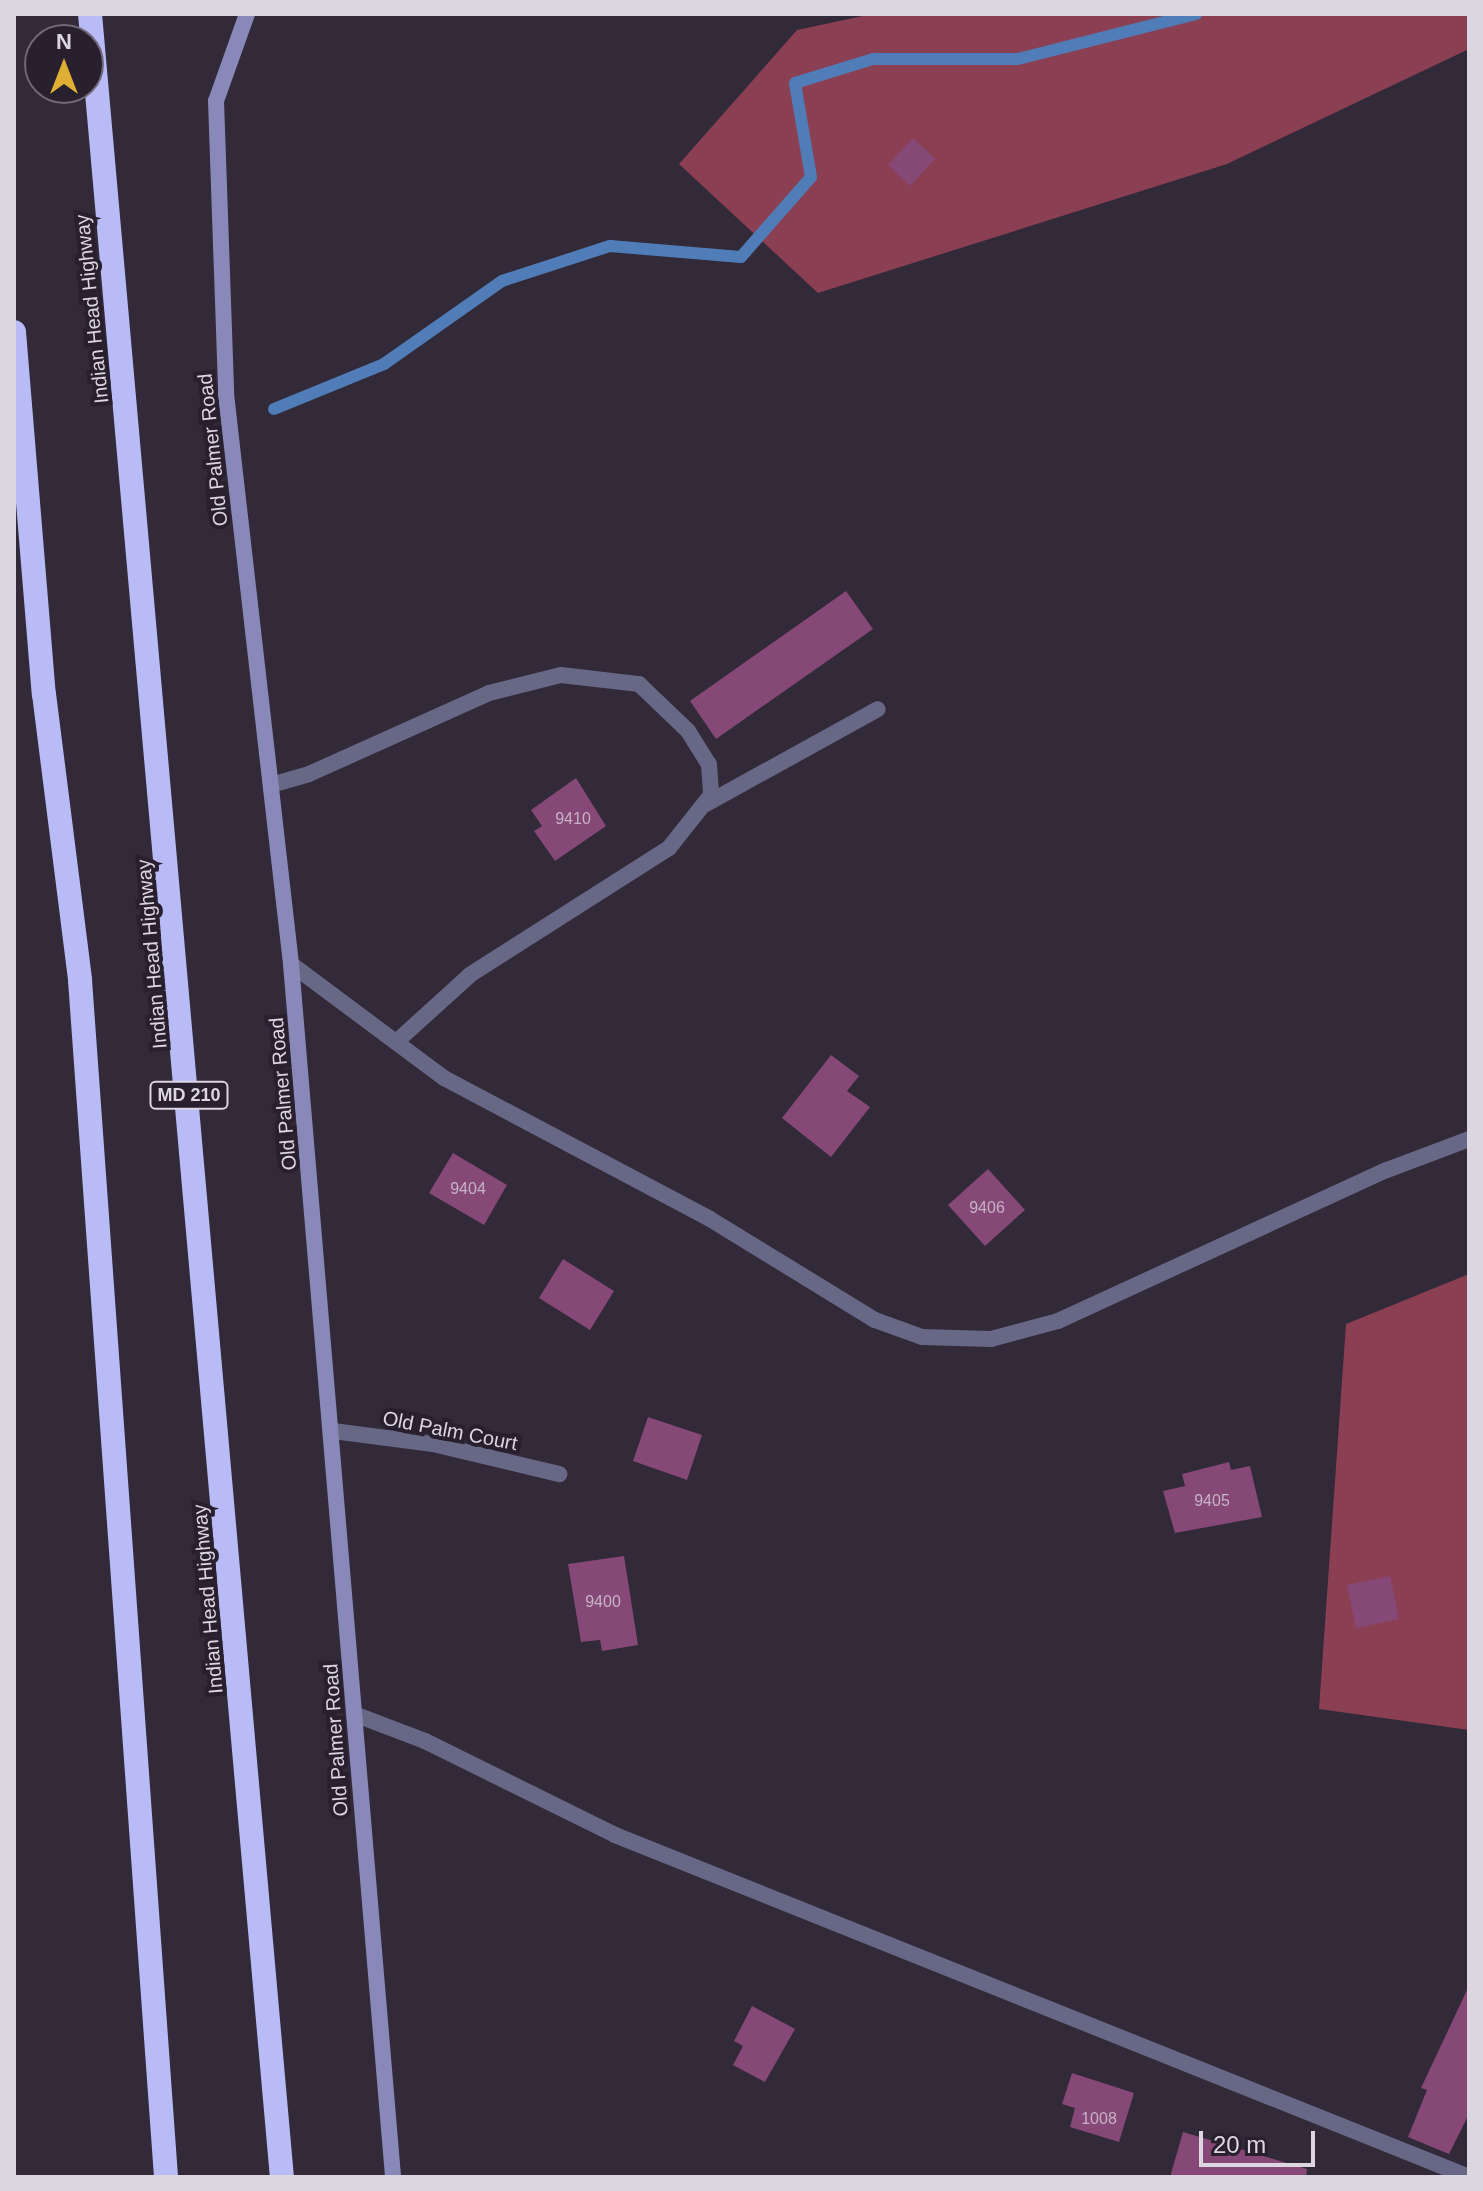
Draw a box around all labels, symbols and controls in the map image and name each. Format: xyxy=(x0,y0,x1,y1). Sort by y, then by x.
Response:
north arrow xyxy=(24,24,104,104)
text: N xyxy=(56,29,72,54)
street label: Indian Head Highway xyxy=(70,213,114,405)
street label: Old Palmer Road xyxy=(193,372,233,528)
house number: 9410 xyxy=(555,809,591,829)
street label: Indian Head Highway xyxy=(132,858,172,1050)
street label: Old Palmer Road xyxy=(264,1017,302,1171)
road number: MD 210 xyxy=(149,1081,229,1109)
house number: 9404 xyxy=(450,1179,486,1199)
house number: 9406 xyxy=(969,1198,1005,1218)
street label: Old Palm Court xyxy=(381,1406,519,1456)
house number: 9405 xyxy=(1194,1491,1230,1511)
street label: Indian Head Highway xyxy=(188,1503,228,1695)
house number: 9400 xyxy=(585,1592,621,1612)
street label: Old Palmer Road xyxy=(319,1663,353,1817)
house number: 1008 xyxy=(1081,2109,1117,2129)
scale bar xyxy=(1203,2115,1319,2165)
text: 20 m xyxy=(1213,2131,1266,2158)

